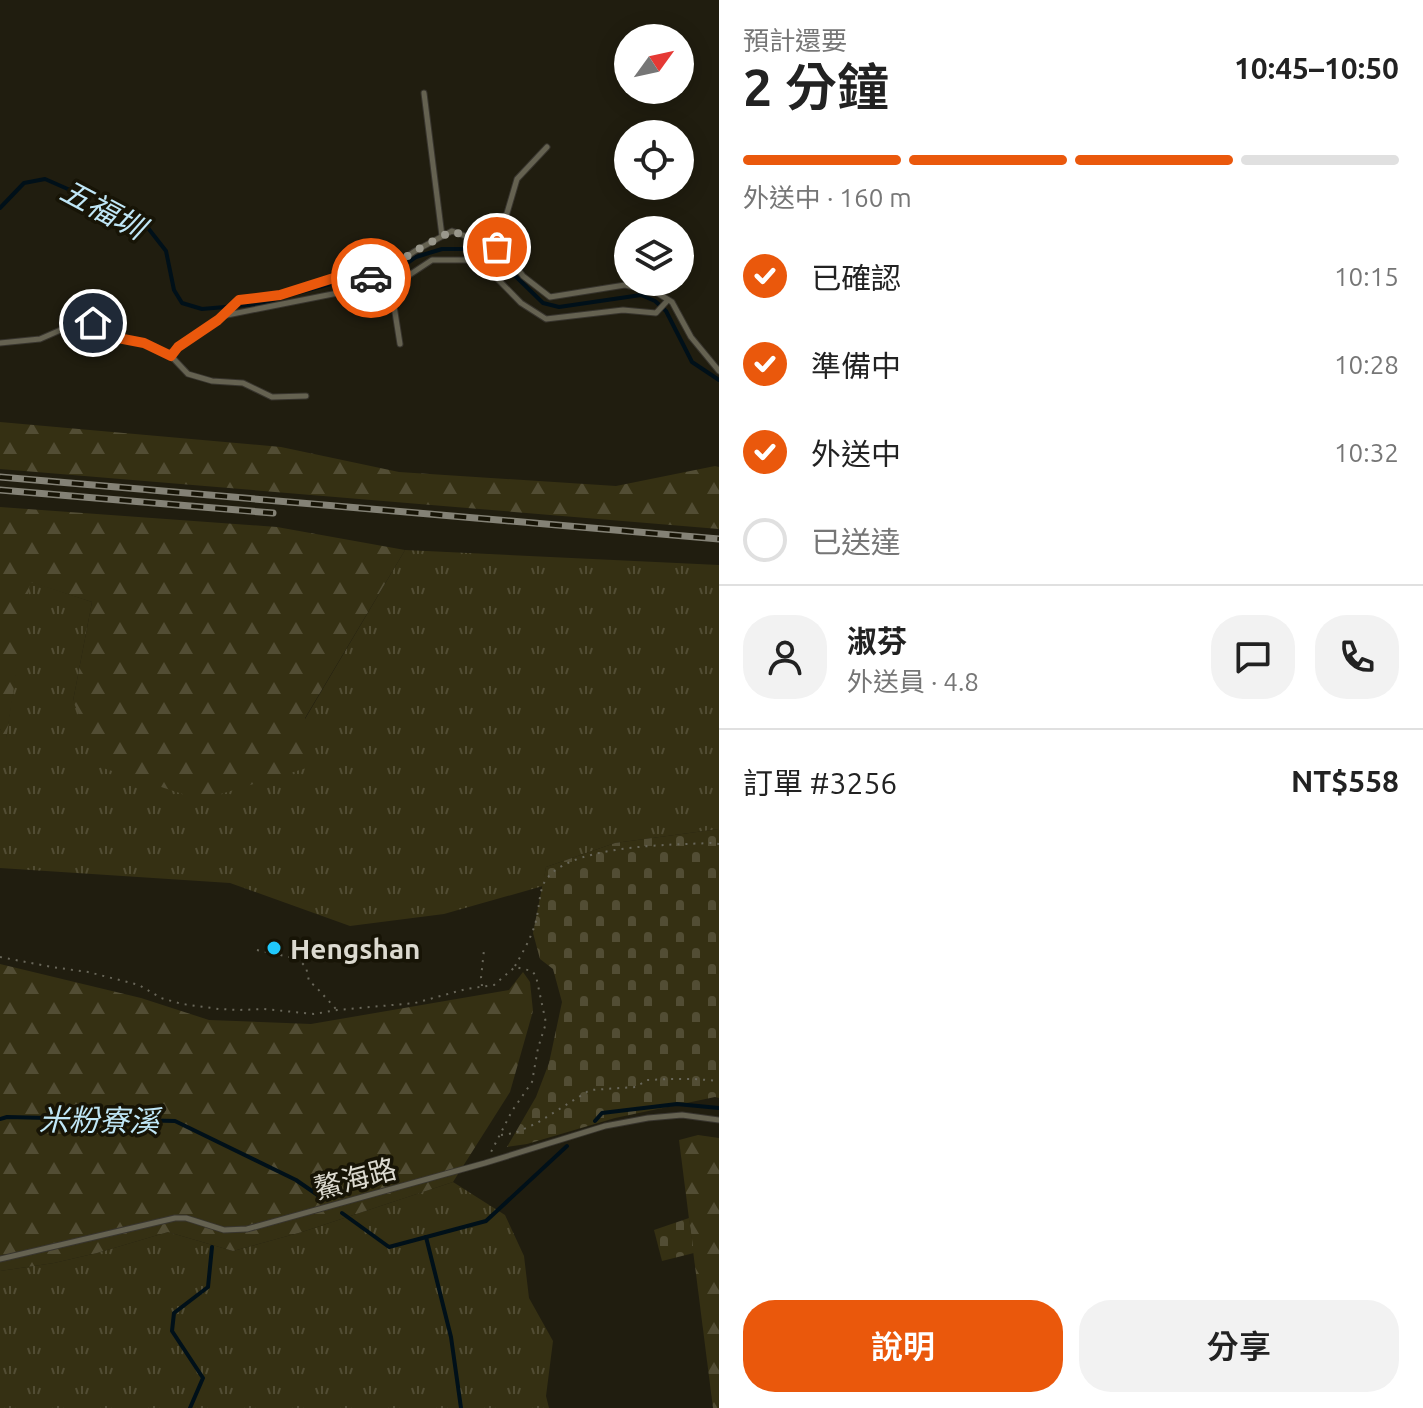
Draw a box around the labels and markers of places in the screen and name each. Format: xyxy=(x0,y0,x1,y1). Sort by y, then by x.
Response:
pin xyxy=(463,213,531,281)
pin xyxy=(59,289,127,357)
place label: Hengshan xyxy=(290,933,420,964)
marker: Hengshan xyxy=(265,939,283,957)

